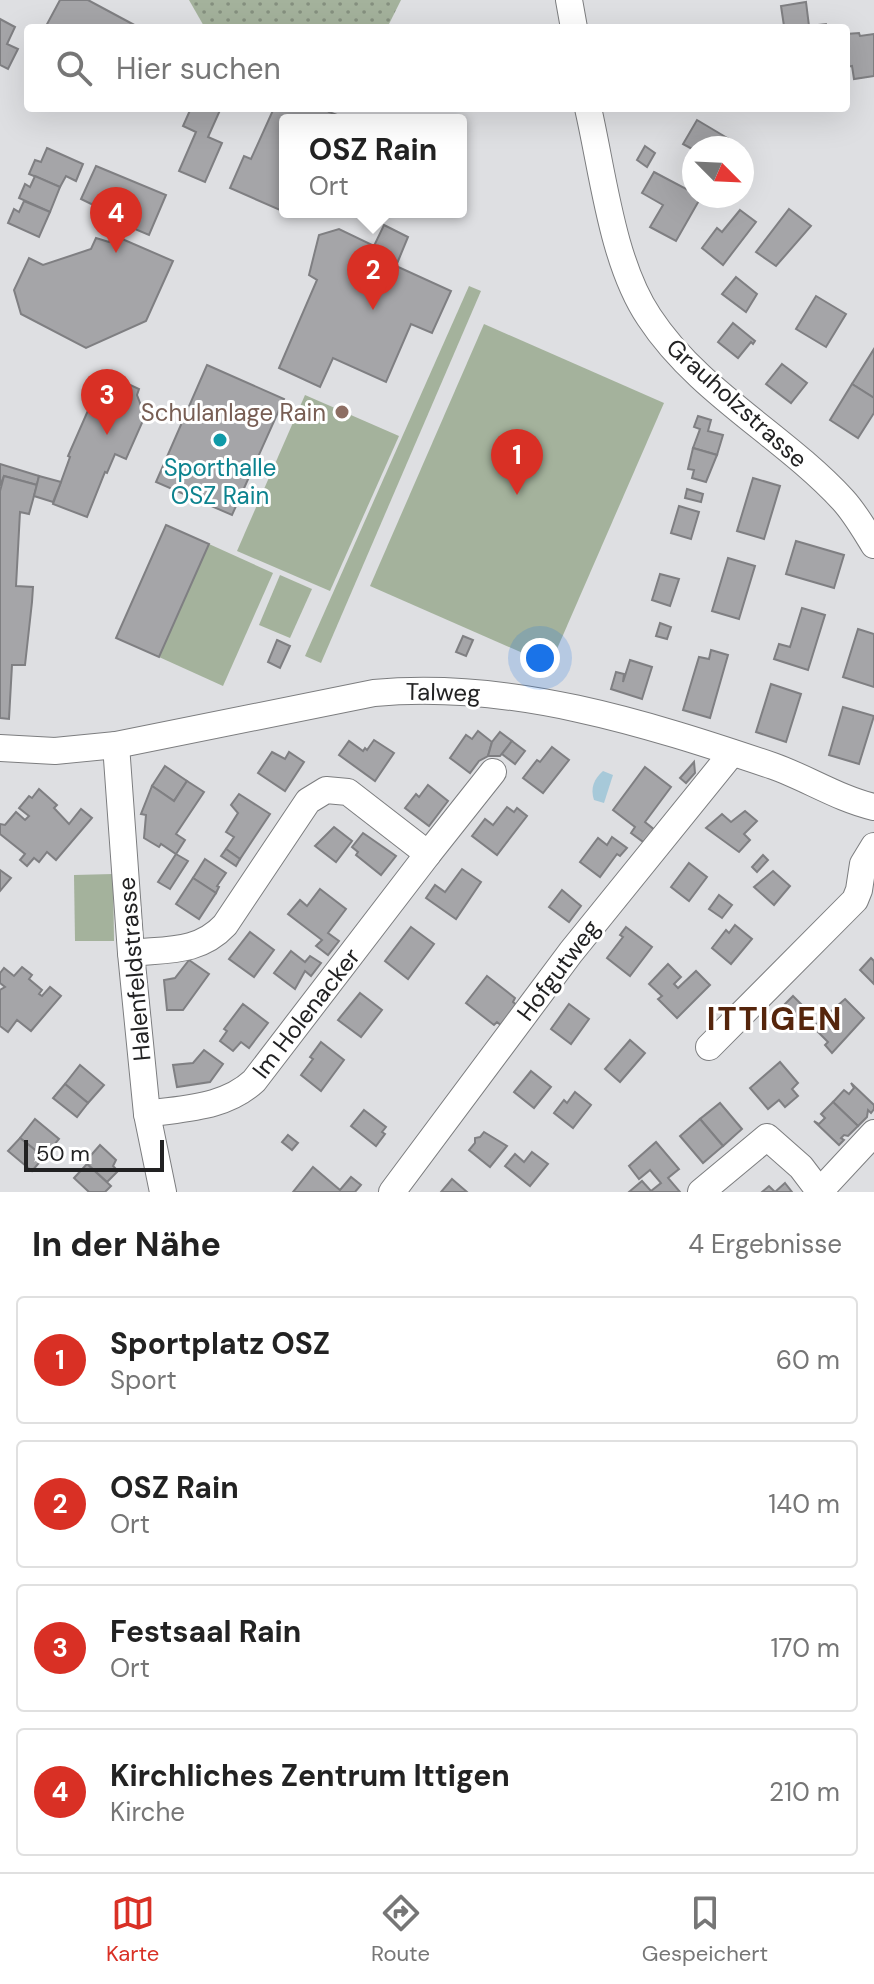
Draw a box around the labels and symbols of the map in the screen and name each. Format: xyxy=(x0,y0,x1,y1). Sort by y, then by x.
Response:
north arrow xyxy=(682,136,754,208)
pin: 4 xyxy=(90,187,142,253)
pin: 2 xyxy=(347,244,399,310)
street label: Grauholzstrasse xyxy=(660,332,814,474)
pin: 3 xyxy=(81,369,133,435)
place label: Schulanlage Rain xyxy=(141,397,326,428)
marker: Schulanlage Rain xyxy=(333,403,351,421)
pin: 1 xyxy=(491,429,543,495)
marker: Sporthalle OSZ Rain xyxy=(211,431,229,449)
place label: Sporthalle OSZ Rain xyxy=(164,452,276,511)
your location xyxy=(520,638,560,678)
street label: Talweg xyxy=(405,676,481,708)
street label: Halenfeldstrasse xyxy=(111,876,157,1062)
street label: Hofgutweg xyxy=(510,913,606,1027)
street label: Im Holenacker xyxy=(245,941,367,1085)
district label: ITTIGEN xyxy=(707,998,843,1040)
scale bar xyxy=(24,1136,164,1172)

